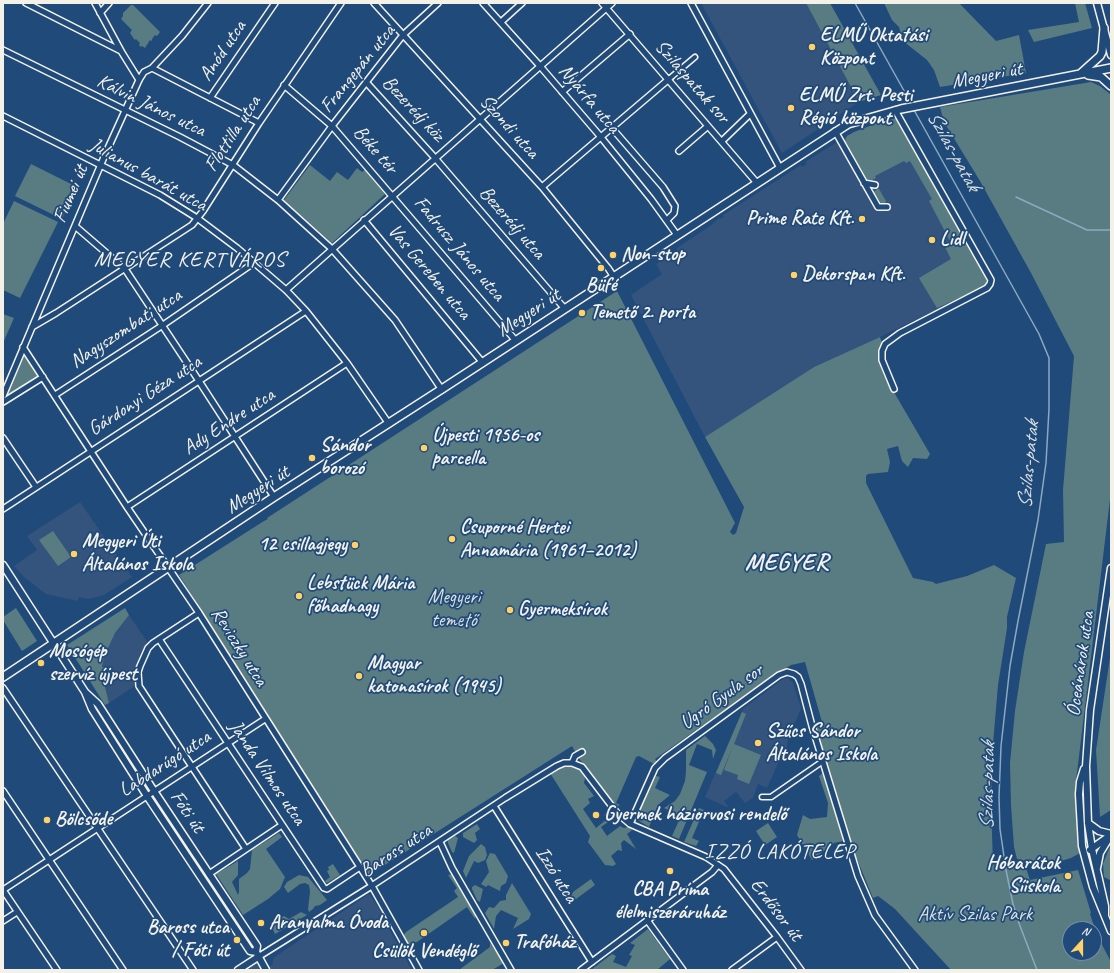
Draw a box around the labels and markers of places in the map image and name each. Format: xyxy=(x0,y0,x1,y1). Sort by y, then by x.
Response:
place label: ELMŰ Oktatási Központ xyxy=(820,24,928,71)
marker: ELMŰ Oktatási Központ xyxy=(807,42,817,52)
place label: ELMŰ Zrt. Pesti Régió központ xyxy=(799,84,912,131)
marker: ELMŰ Zrt. Pesti Régió központ xyxy=(786,103,796,113)
place label: Prime Rate Kft. xyxy=(746,207,854,231)
marker: Prime Rate Kft. xyxy=(857,214,867,224)
place label: Lidl xyxy=(940,228,964,252)
marker: Lidl xyxy=(927,235,937,245)
place label: Non-stop xyxy=(621,243,685,267)
marker: Non-stop xyxy=(608,250,618,260)
marker: Büfé xyxy=(596,263,606,273)
place label: Dekorspan Kft. xyxy=(802,263,905,287)
marker: Dekorspan Kft. xyxy=(789,270,799,280)
place label: Büfé xyxy=(586,274,616,298)
place label: Temető 2. porta xyxy=(590,301,695,325)
marker: Temető 2. porta xyxy=(577,308,587,318)
place label: Újpesti 1956-os parcella xyxy=(432,424,539,471)
place label: Sándor borozó xyxy=(320,434,370,481)
marker: Újpesti 1956-os parcella xyxy=(419,443,429,453)
marker: Sándor borozó xyxy=(307,453,317,463)
place label: Csuporné Hertei Annamária (1961–2012) xyxy=(460,516,636,563)
place label: Megyeri Úti Általános Iskola xyxy=(82,530,193,577)
place label: 12 csillagjegy xyxy=(258,533,347,557)
marker: Csuporné Hertei Annamária (1961–2012) xyxy=(447,534,457,544)
marker: 12 csillagjegy xyxy=(350,540,360,550)
marker: Megyeri Úti Általános Iskola xyxy=(69,549,79,559)
place label: Lebstück Mária főhadnagy xyxy=(307,572,414,619)
marker: Lebstück Mária főhadnagy xyxy=(294,591,304,601)
place label: Gyermeksírok xyxy=(518,598,607,622)
marker: Gyermeksírok xyxy=(505,605,515,615)
place label: Mosógép szervíz újpest xyxy=(49,640,137,687)
place label: Magyar katonasírok (1945) xyxy=(367,652,501,699)
marker: Mosógép szervíz újpest xyxy=(36,658,46,668)
marker: Magyar katonasírok (1945) xyxy=(354,671,364,681)
place label: Szűcs Sándor Általános Iskola xyxy=(766,720,877,767)
marker: Szűcs Sándor Általános Iskola xyxy=(753,738,763,748)
place label: Gyermek háziorvosi rendelő xyxy=(604,803,786,827)
place label: Bölcsőde xyxy=(55,808,112,832)
marker: Gyermek háziorvosi rendelő xyxy=(591,810,601,820)
marker: Bölcsőde xyxy=(42,815,52,825)
place label: Hóbarátok Síiskola xyxy=(987,852,1060,899)
marker: CBA Príma élelmiszeráruház xyxy=(665,866,675,876)
marker: Hóbarátok Síiskola xyxy=(1063,871,1073,881)
place label: CBA Príma élelmiszeráruház xyxy=(615,878,725,925)
place label: Aranyalma Óvoda xyxy=(269,911,388,935)
place label: Baross utca / Fóti út xyxy=(147,916,229,963)
marker: Aranyalma Óvoda xyxy=(256,918,266,928)
marker: Csülök Vendéglő xyxy=(419,928,429,938)
place label: Trafóház xyxy=(514,931,575,955)
marker: Baross utca / Fóti út xyxy=(232,935,242,945)
marker: Trafóház xyxy=(501,938,511,948)
place label: Csülök Vendéglő xyxy=(372,940,476,964)

